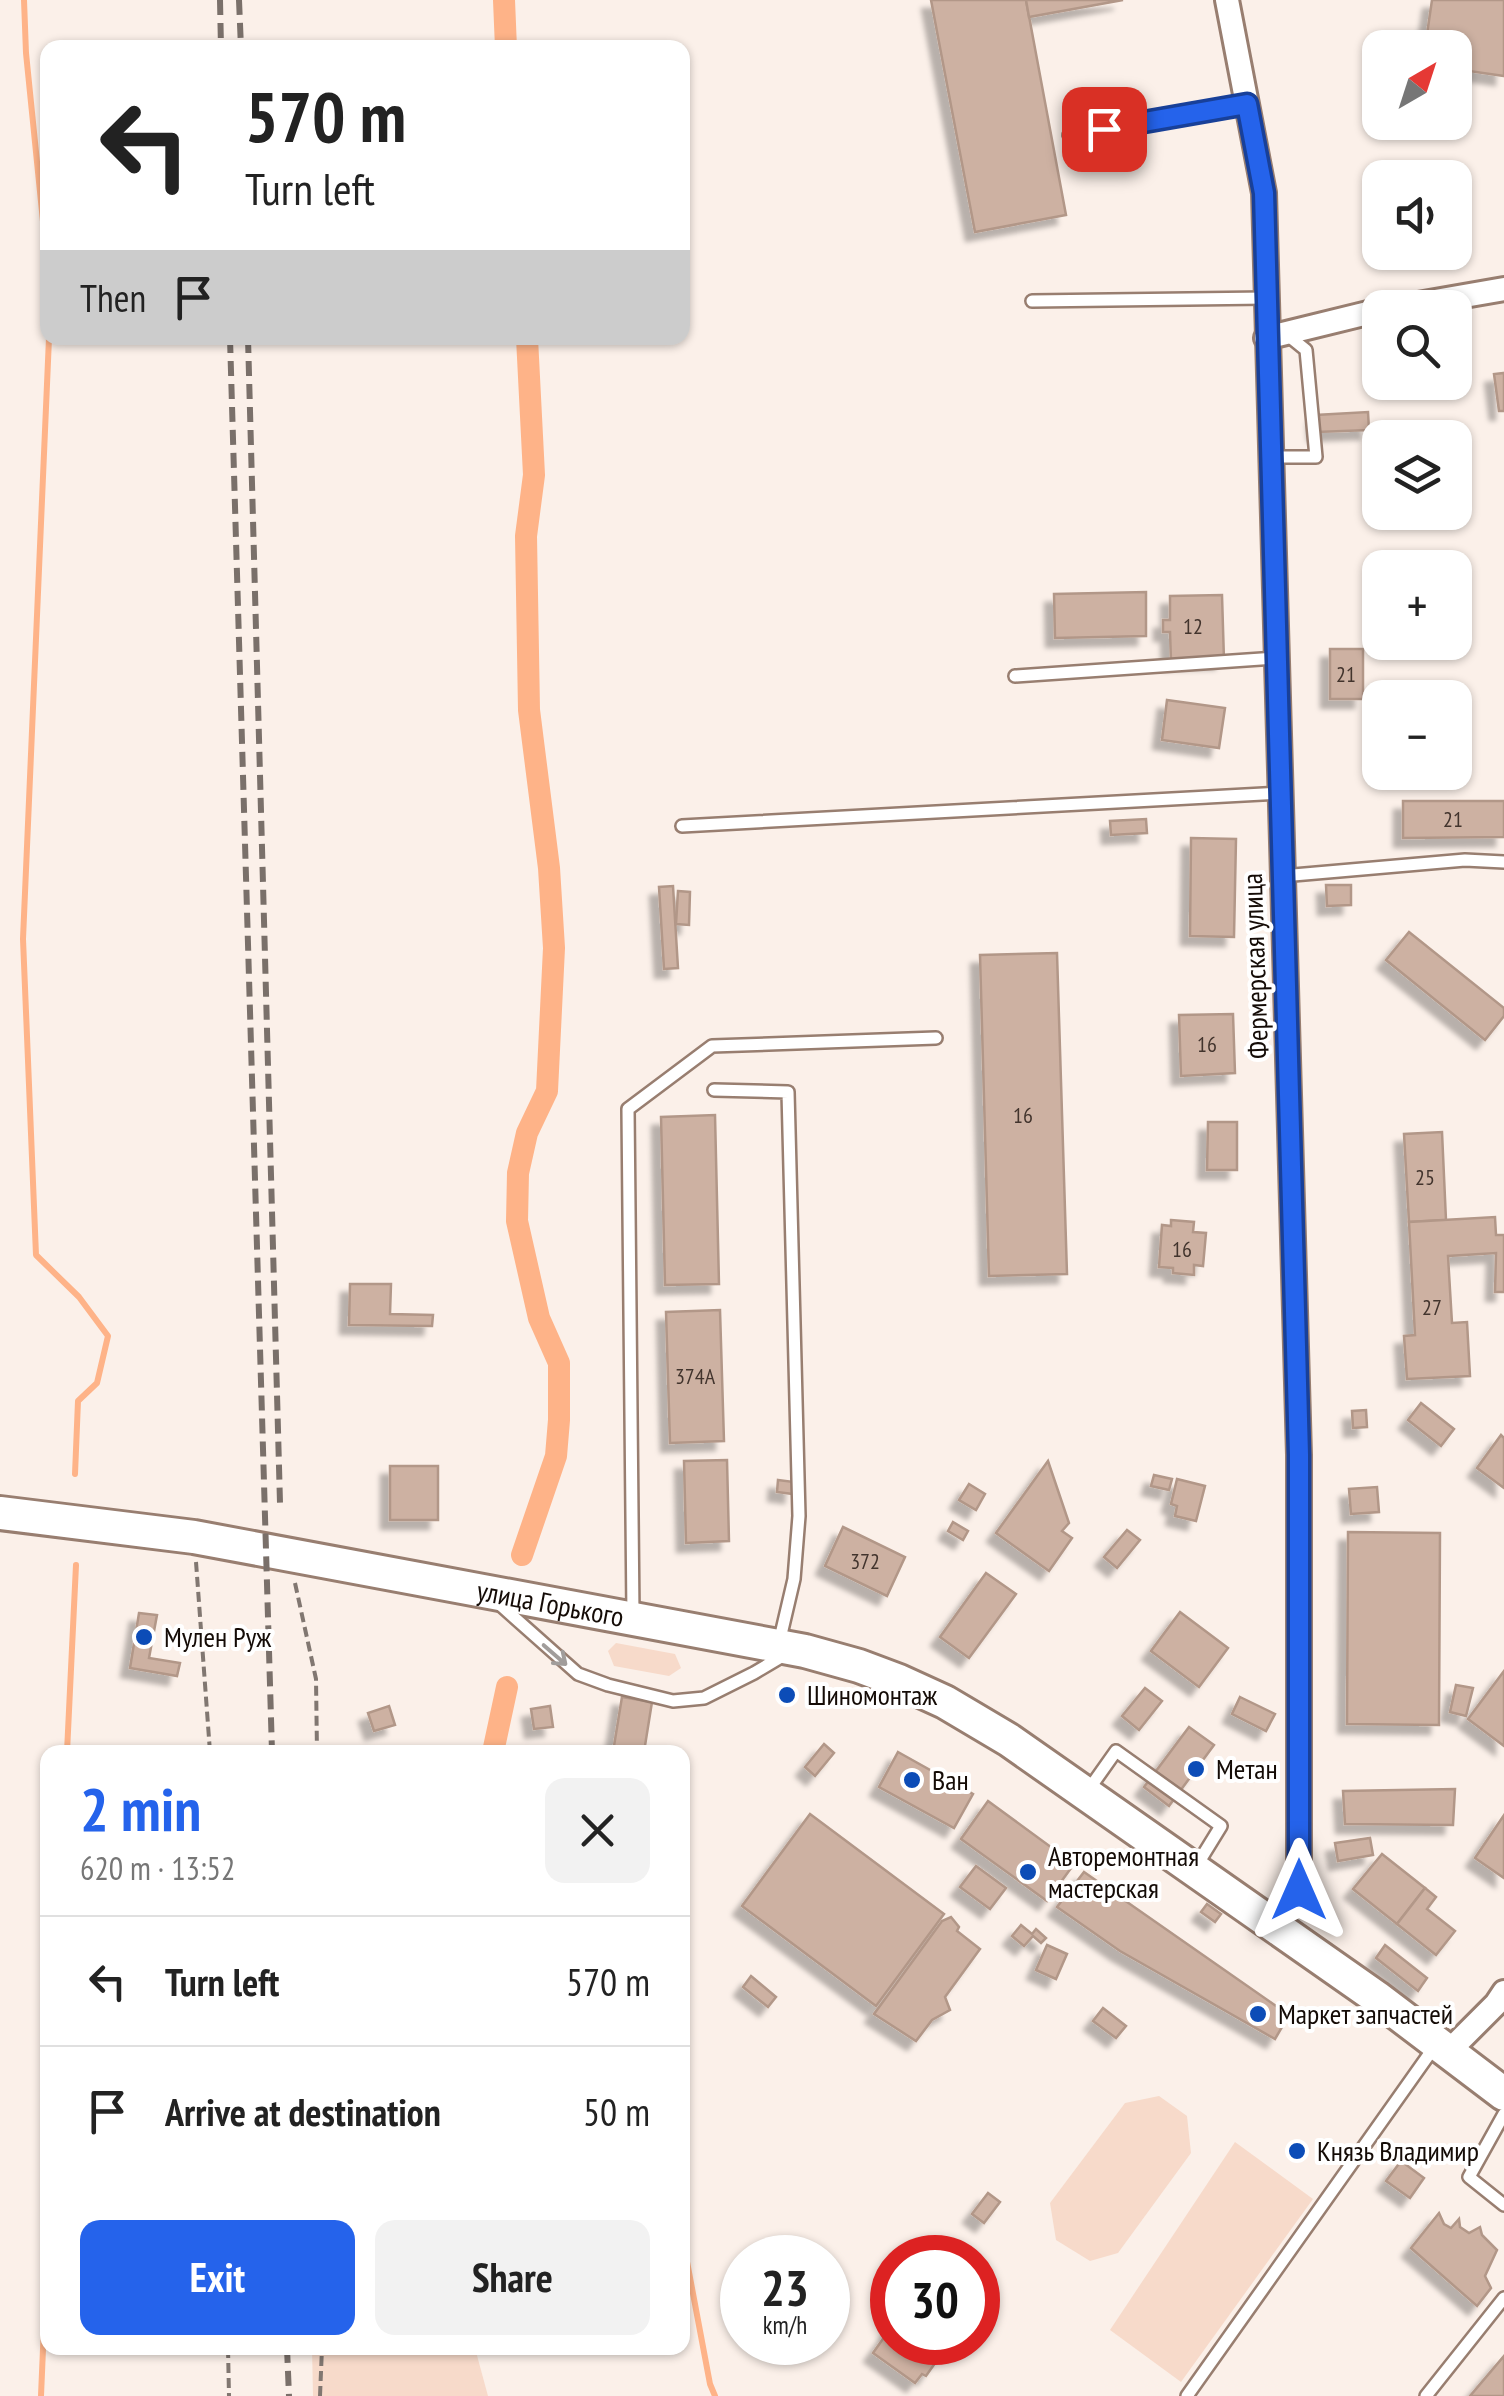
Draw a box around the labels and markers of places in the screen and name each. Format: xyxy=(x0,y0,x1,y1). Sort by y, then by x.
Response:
pin xyxy=(1062,87,1147,172)
place label: Мулен Руж xyxy=(164,1618,272,1655)
marker: Мулен Руж xyxy=(133,1626,155,1648)
place label: Шиномонтаж xyxy=(807,1676,938,1713)
marker: Шиномонтаж xyxy=(776,1684,798,1706)
place label: Метан xyxy=(1216,1750,1278,1787)
marker: Метан xyxy=(1185,1758,1207,1780)
place label: Ван xyxy=(932,1761,969,1798)
marker: Ван xyxy=(901,1769,923,1791)
place label: Авторемонтная мастерская xyxy=(1048,1837,1199,1906)
marker: Авторемонтная мастерская xyxy=(1017,1861,1039,1883)
place label: Маркет запчастей xyxy=(1278,1995,1453,2032)
marker: Маркет запчастей xyxy=(1247,2003,1269,2025)
place label: Князь Владимир xyxy=(1317,2132,1479,2169)
marker: Князь Владимир xyxy=(1286,2140,1308,2162)

